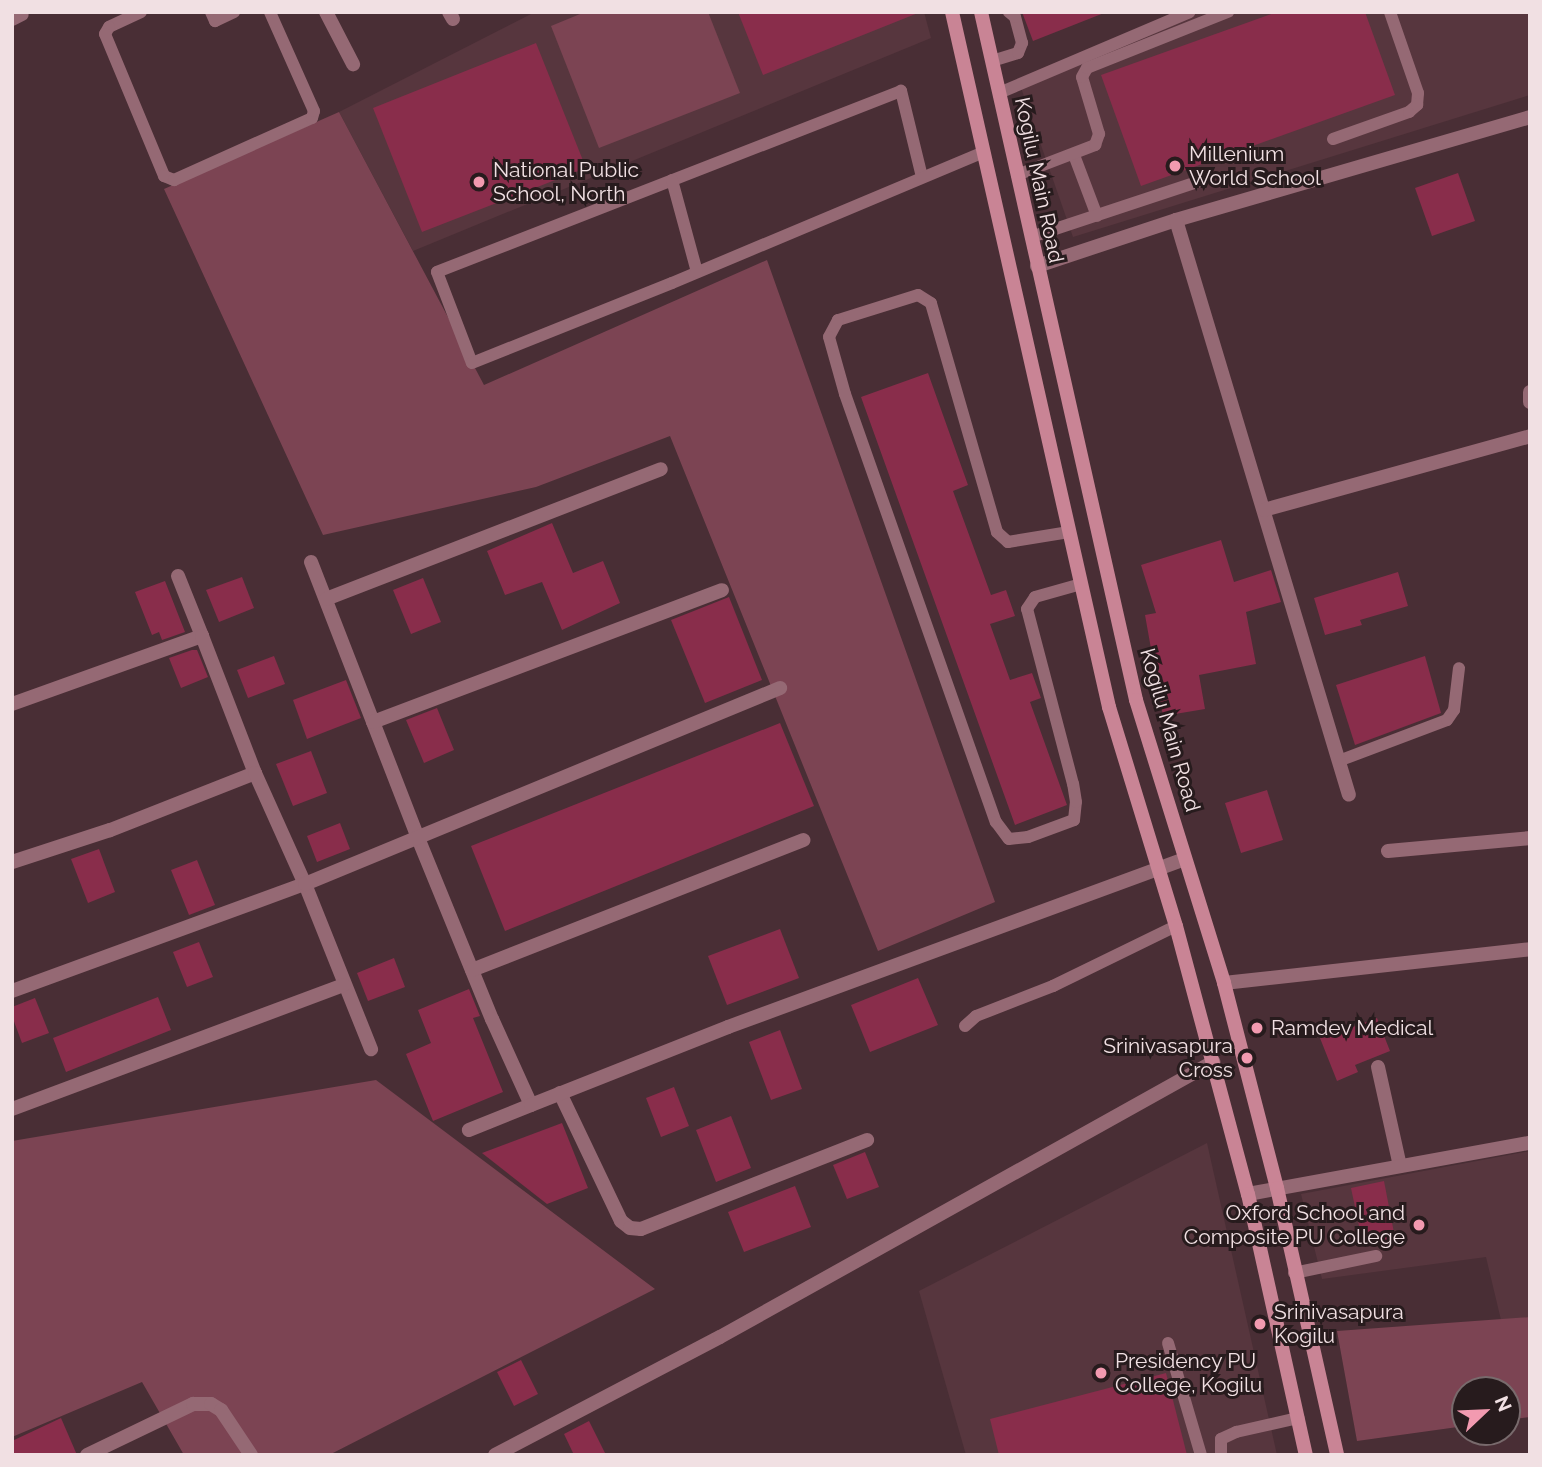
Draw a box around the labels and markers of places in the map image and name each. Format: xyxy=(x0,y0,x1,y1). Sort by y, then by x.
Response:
place label: Millenium World School xyxy=(1189,141,1321,191)
place label: National Public School, North xyxy=(493,157,640,207)
marker: Millenium World School xyxy=(1167,158,1183,174)
marker: National Public School, North xyxy=(471,174,487,190)
place label: Ramdev Medical xyxy=(1271,1015,1434,1041)
marker: Ramdev Medical xyxy=(1249,1020,1265,1036)
place label: Srinivasapura Cross xyxy=(1103,1033,1233,1083)
marker: Srinivasapura Cross xyxy=(1239,1050,1255,1066)
place label: Oxford School and Composite PU College xyxy=(1184,1200,1405,1250)
marker: Oxford School and Composite PU College xyxy=(1411,1217,1427,1233)
place label: Srinivasapura Kogilu xyxy=(1274,1299,1404,1349)
marker: Srinivasapura Kogilu xyxy=(1252,1316,1268,1332)
place label: Presidency PU College, Kogilu xyxy=(1115,1348,1262,1398)
marker: Presidency PU College, Kogilu xyxy=(1093,1365,1109,1381)

